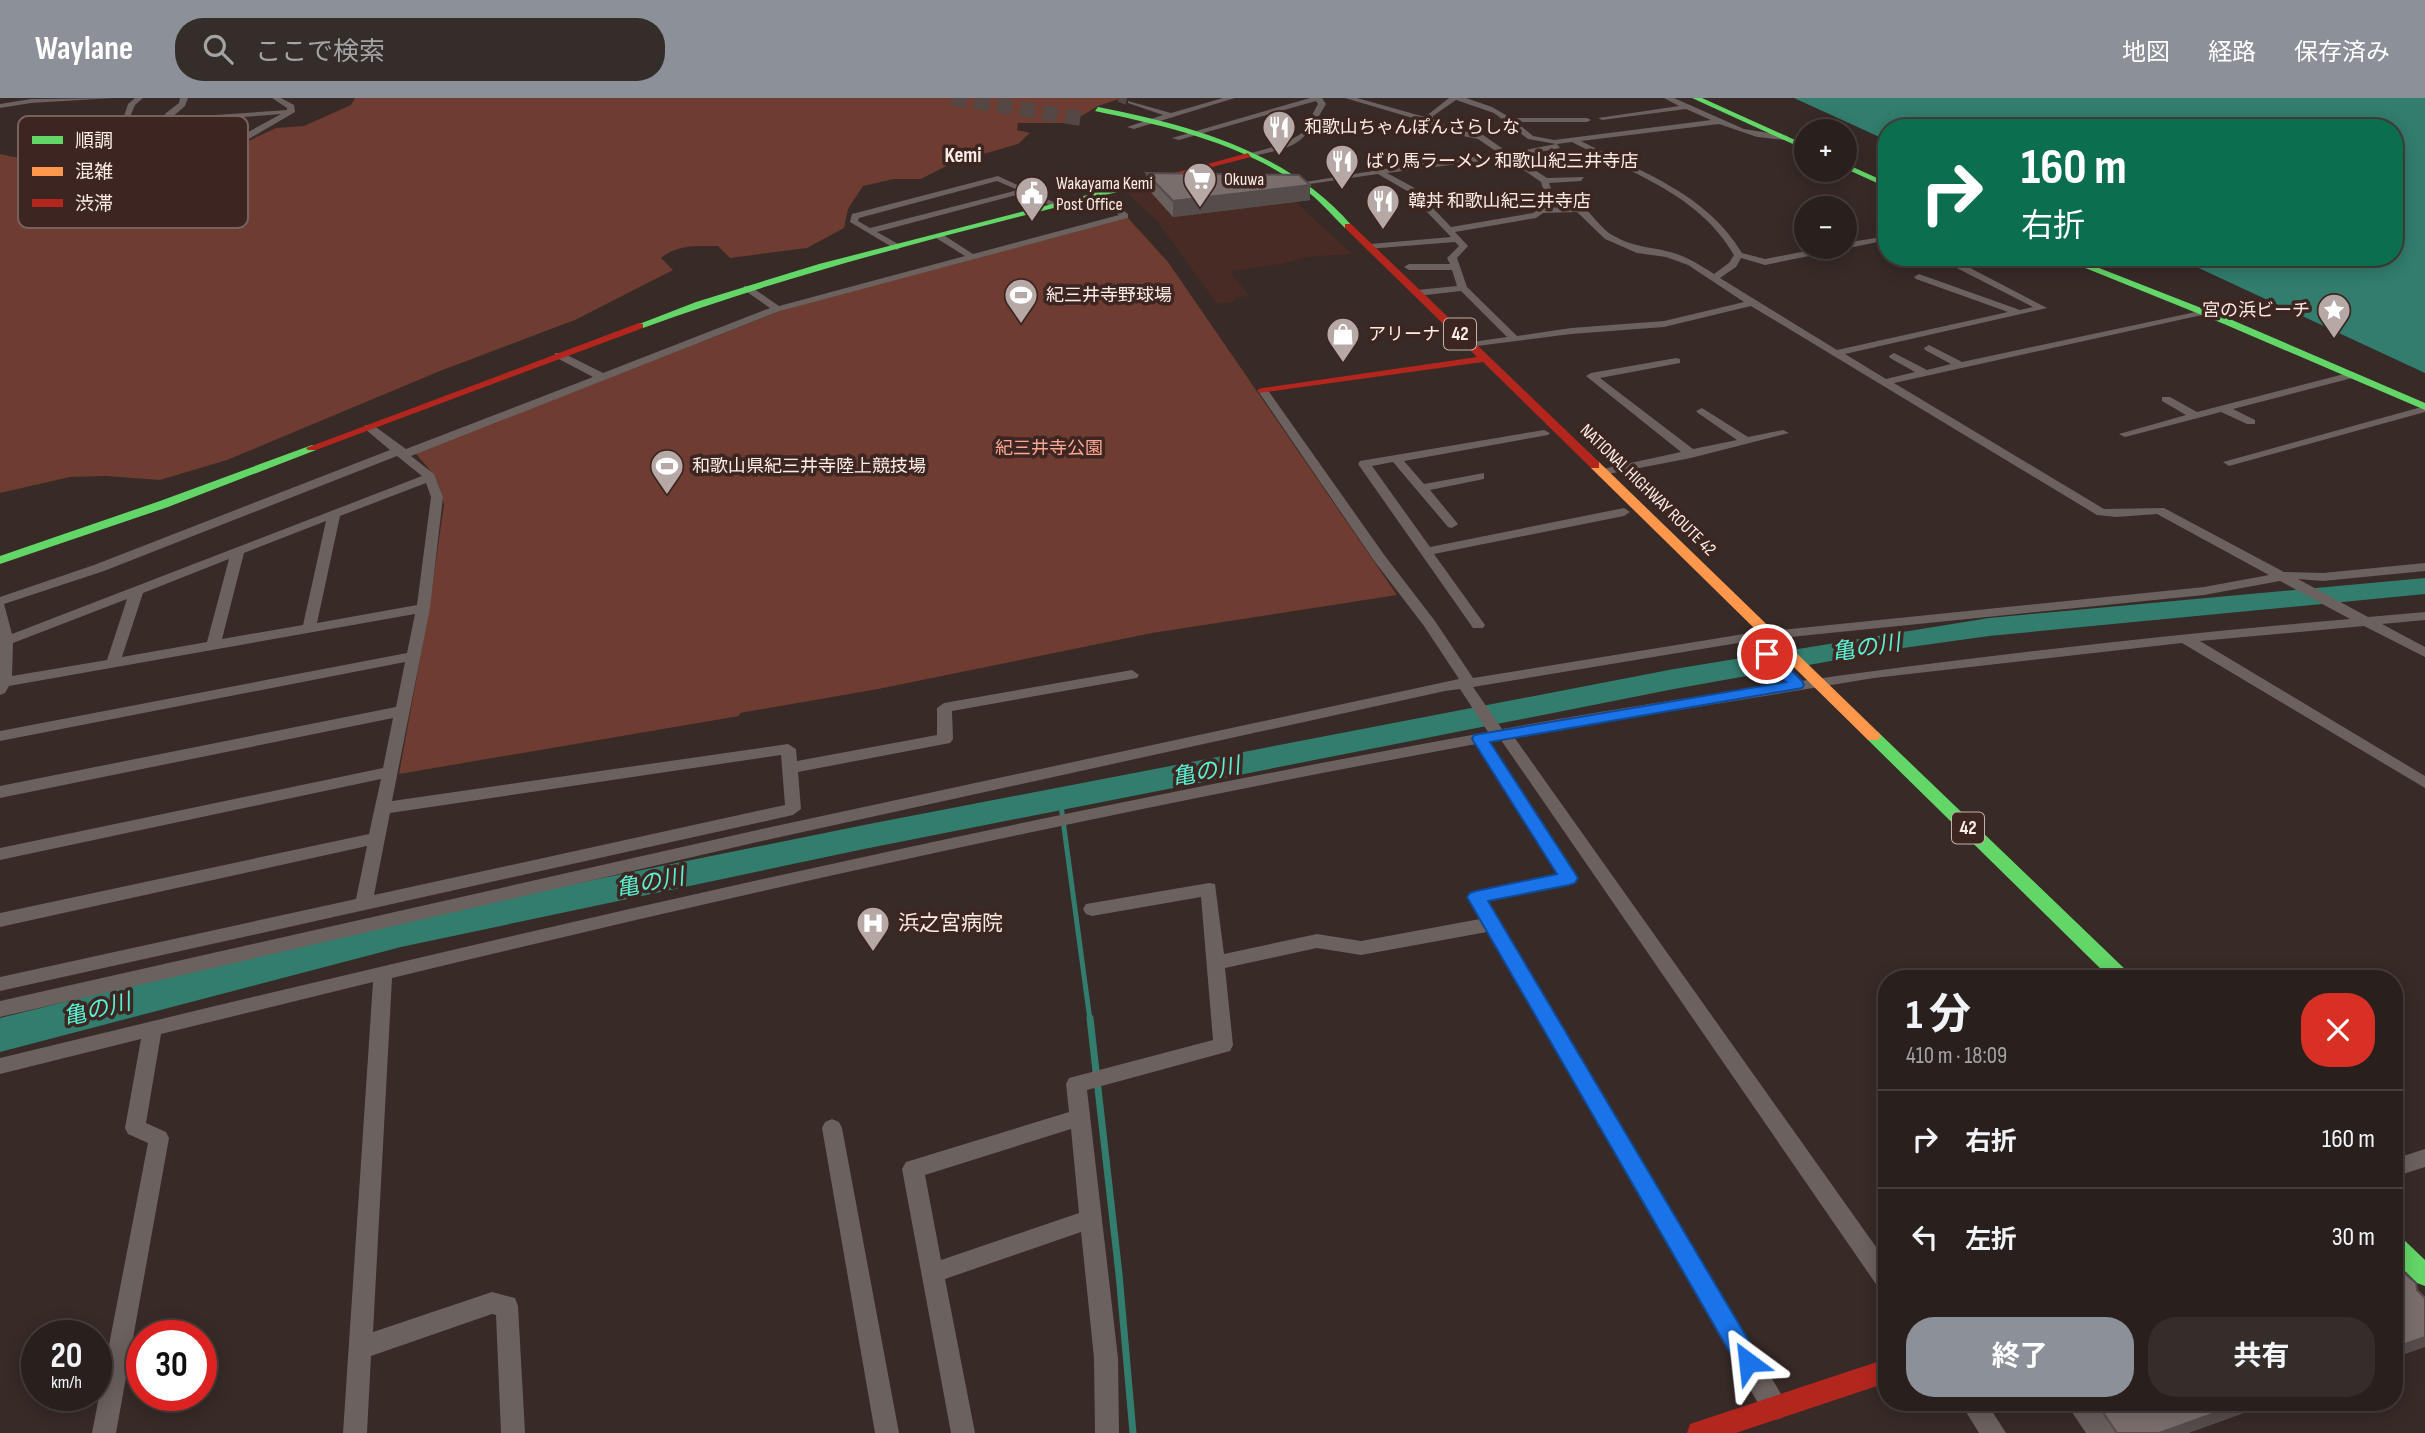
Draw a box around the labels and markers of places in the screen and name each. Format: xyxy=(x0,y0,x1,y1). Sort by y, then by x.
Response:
restaurant icon: 和歌山ちゃんぽんさらしな xyxy=(1260,108,1298,157)
place label: 和歌山ちゃんぽんさらしな xyxy=(1304,117,1520,138)
restaurant icon: ばり馬ラーメン 和歌山紀三井寺店 xyxy=(1323,142,1361,191)
place label: ばり馬ラーメン 和歌山紀三井寺店 xyxy=(1366,151,1638,172)
supermarket icon: Okuwa xyxy=(1181,160,1219,209)
place label: Okuwa xyxy=(1224,169,1264,190)
place label: Wakayama Kemi Post Office xyxy=(1056,173,1153,215)
public building icon: Wakayama Kemi Post Office xyxy=(1013,174,1051,223)
restaurant icon: 韓丼 和歌山紀三井寺店 xyxy=(1364,182,1402,231)
place label: 韓丼 和歌山紀三井寺店 xyxy=(1408,191,1591,212)
sports icon: 紀三井寺野球場 xyxy=(1002,276,1040,325)
place label: 紀三井寺野球場 xyxy=(1046,285,1172,306)
place icon: 宮の浜ビーチ xyxy=(2315,291,2353,340)
place label: 宮の浜ビーチ xyxy=(2202,300,2310,321)
shop icon: アリーナ xyxy=(1324,315,1362,364)
place label: アリーナ xyxy=(1368,324,1440,345)
sports icon: 和歌山県紀三井寺陸上競技場 xyxy=(648,447,686,496)
place label: 和歌山県紀三井寺陸上競技場 xyxy=(692,456,926,477)
pin xyxy=(1737,624,1797,684)
hospital icon: 浜之宮病院 xyxy=(854,904,892,953)
place label: 浜之宮病院 xyxy=(898,911,1003,936)

